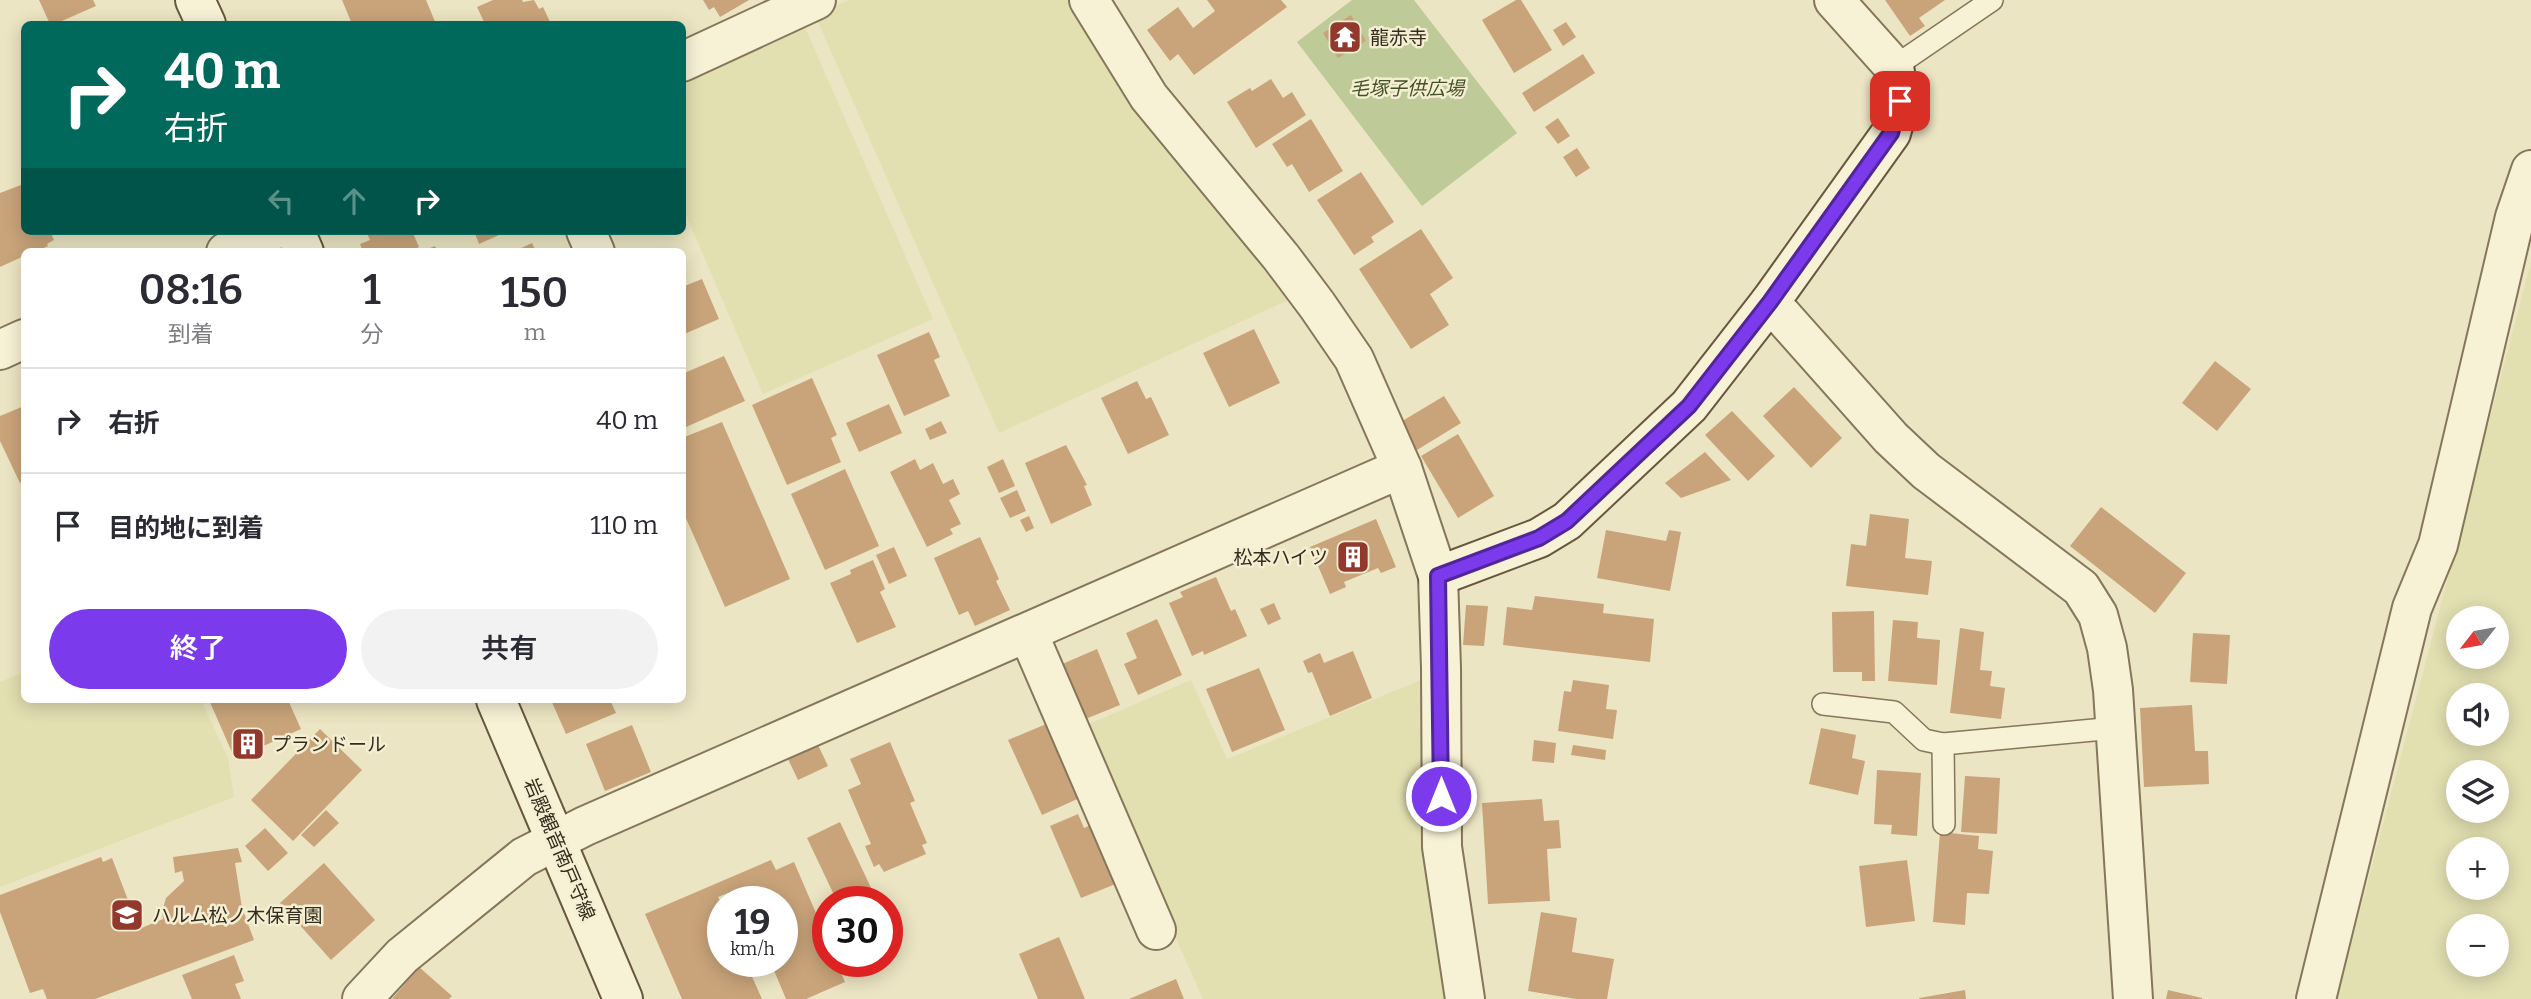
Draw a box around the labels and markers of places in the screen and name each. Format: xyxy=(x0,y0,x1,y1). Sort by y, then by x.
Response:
temple icon: 龍赤寺 xyxy=(1326,18,1364,56)
place label: 龍赤寺 xyxy=(1370,26,1427,49)
pin xyxy=(1870,71,1930,131)
building icon: 松本ハイツ xyxy=(1334,538,1372,576)
place label: 松本ハイツ xyxy=(1233,546,1328,569)
building icon: プランドール xyxy=(229,725,267,763)
place label: プランドール xyxy=(272,733,386,756)
school or university icon: ハルム松ノ木保育園 xyxy=(108,896,146,934)
place label: ハルム松ノ木保育園 xyxy=(152,904,323,927)

